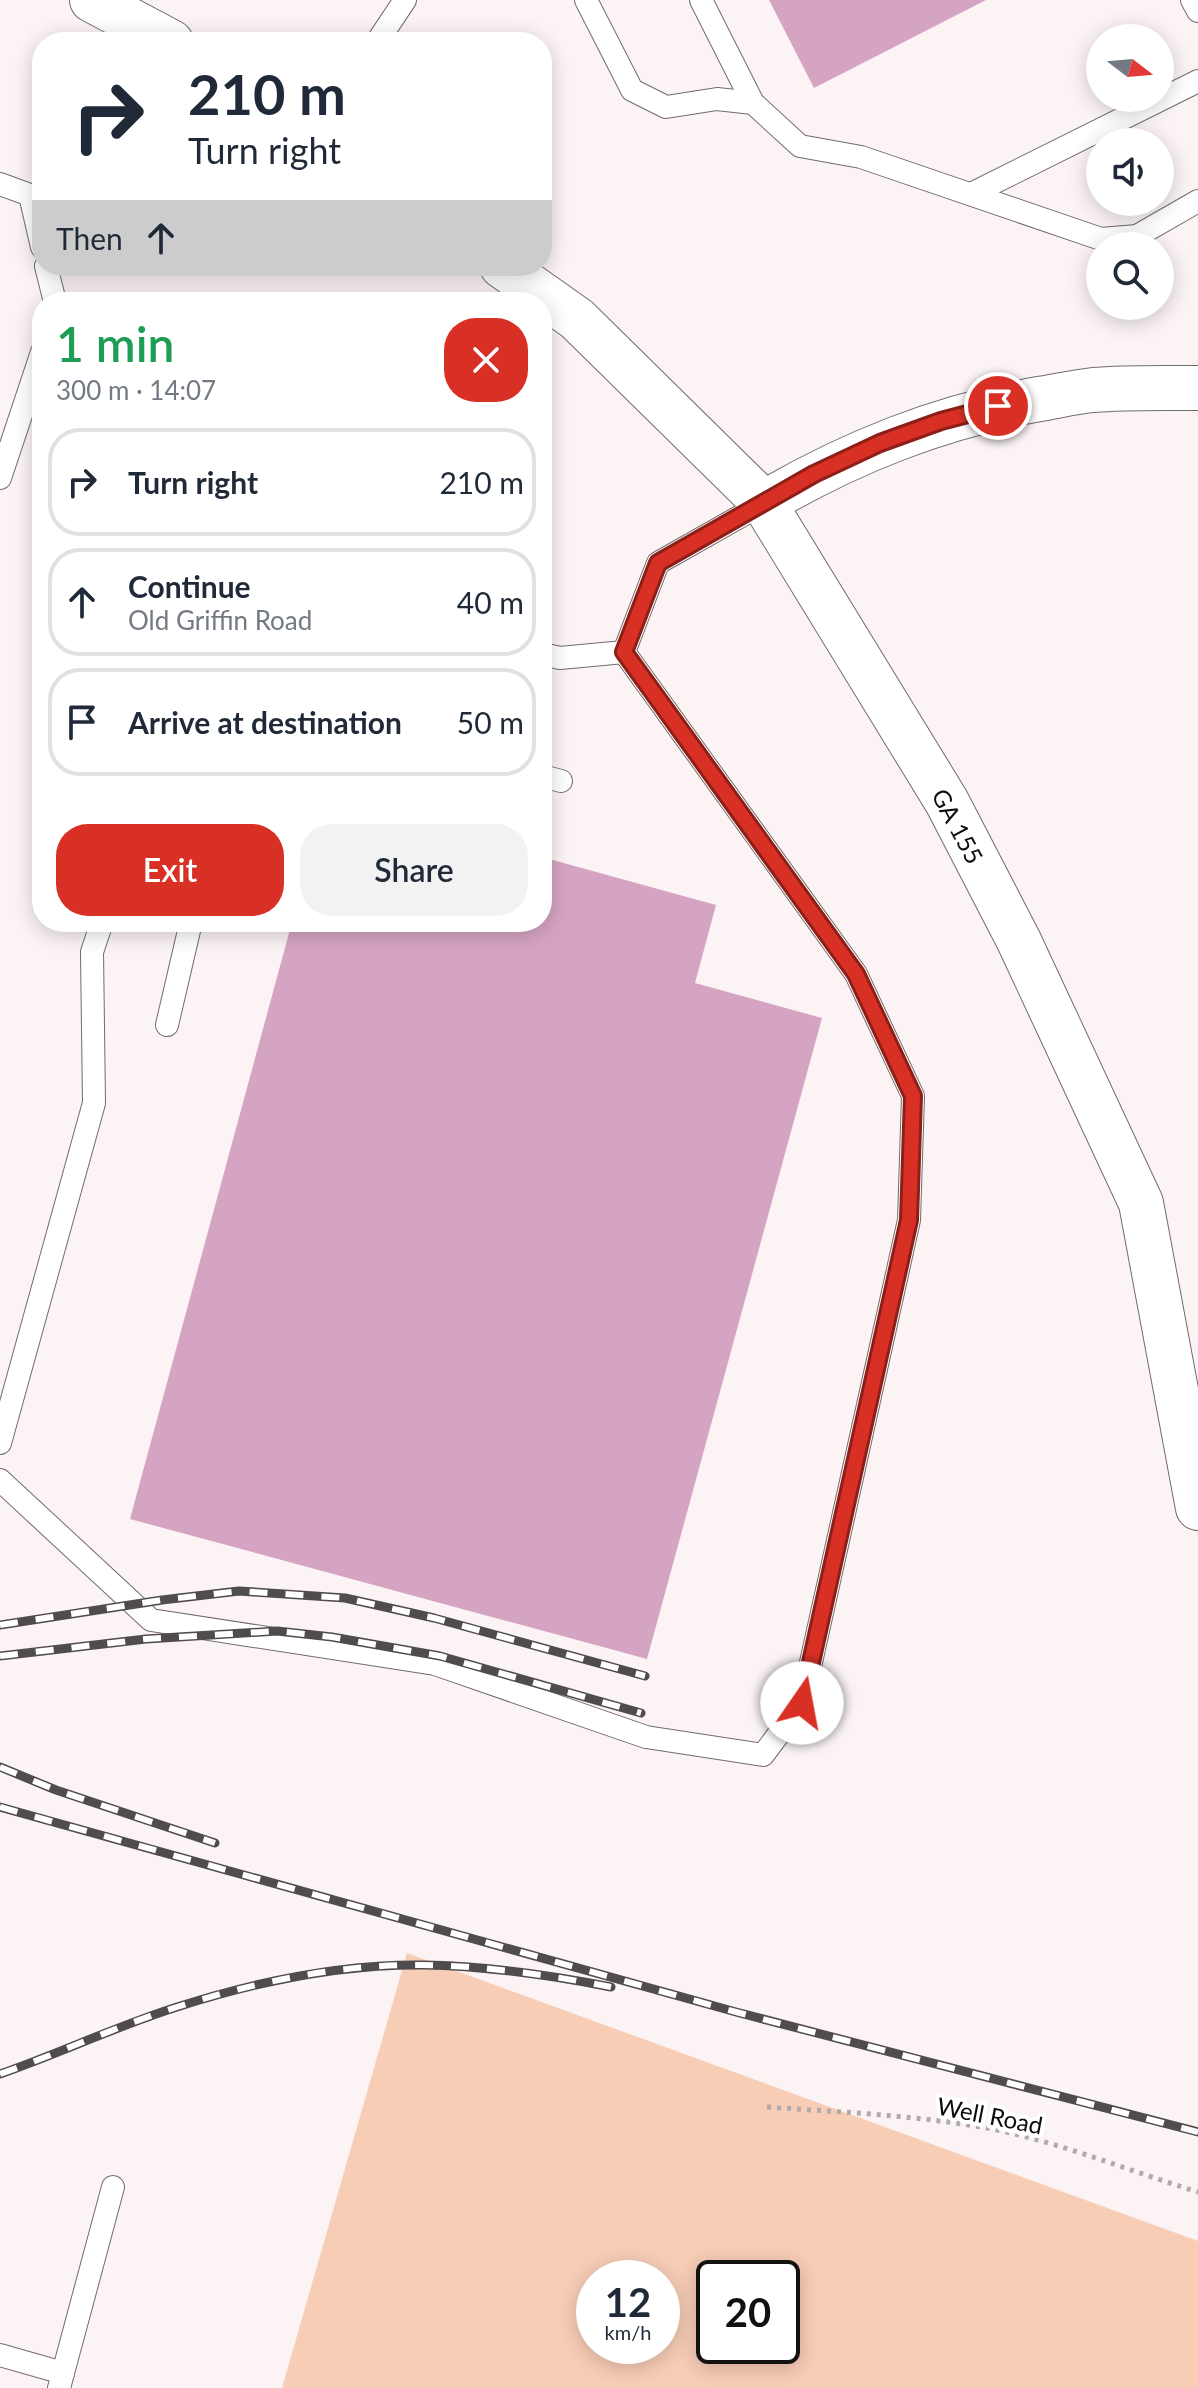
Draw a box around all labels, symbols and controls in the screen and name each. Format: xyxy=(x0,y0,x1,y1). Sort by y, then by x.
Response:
north arrow xyxy=(1086,24,1174,112)
map controls xyxy=(1086,24,1174,320)
text: 210 m xyxy=(188,60,346,127)
icon: right xyxy=(56,64,160,168)
text: Turn right xyxy=(188,128,341,172)
button: sound xyxy=(1086,128,1174,216)
icon: ahead xyxy=(139,216,183,260)
text: Then xyxy=(56,220,123,256)
button: search xyxy=(1086,232,1174,320)
text: 1 min xyxy=(56,315,174,372)
button: close xyxy=(444,318,528,402)
pin xyxy=(964,372,1032,440)
text: 300 m · 14:07 xyxy=(56,374,216,406)
icon: arrive xyxy=(976,384,1020,428)
icon: right xyxy=(60,460,104,504)
text: Turn right xyxy=(128,464,258,500)
text: 210 m xyxy=(439,464,524,500)
text: Continue xyxy=(128,568,251,604)
icon: ahead xyxy=(60,580,104,624)
text: 40 m xyxy=(457,584,524,620)
text: Old Griffin Road xyxy=(128,604,312,636)
icon: arrive xyxy=(60,700,104,744)
text: Arrive at destination xyxy=(128,704,402,740)
text: 50 m xyxy=(457,704,524,740)
street label: GA 155 xyxy=(926,784,990,868)
button: Exit xyxy=(56,824,284,916)
button: Share xyxy=(300,824,528,916)
position arrow xyxy=(760,1661,844,1745)
street label: Well Road xyxy=(935,2091,1045,2139)
speed limit sign: 20 xyxy=(696,2260,800,2364)
text: 12 xyxy=(605,2278,651,2326)
text: km/h xyxy=(605,2320,651,2344)

